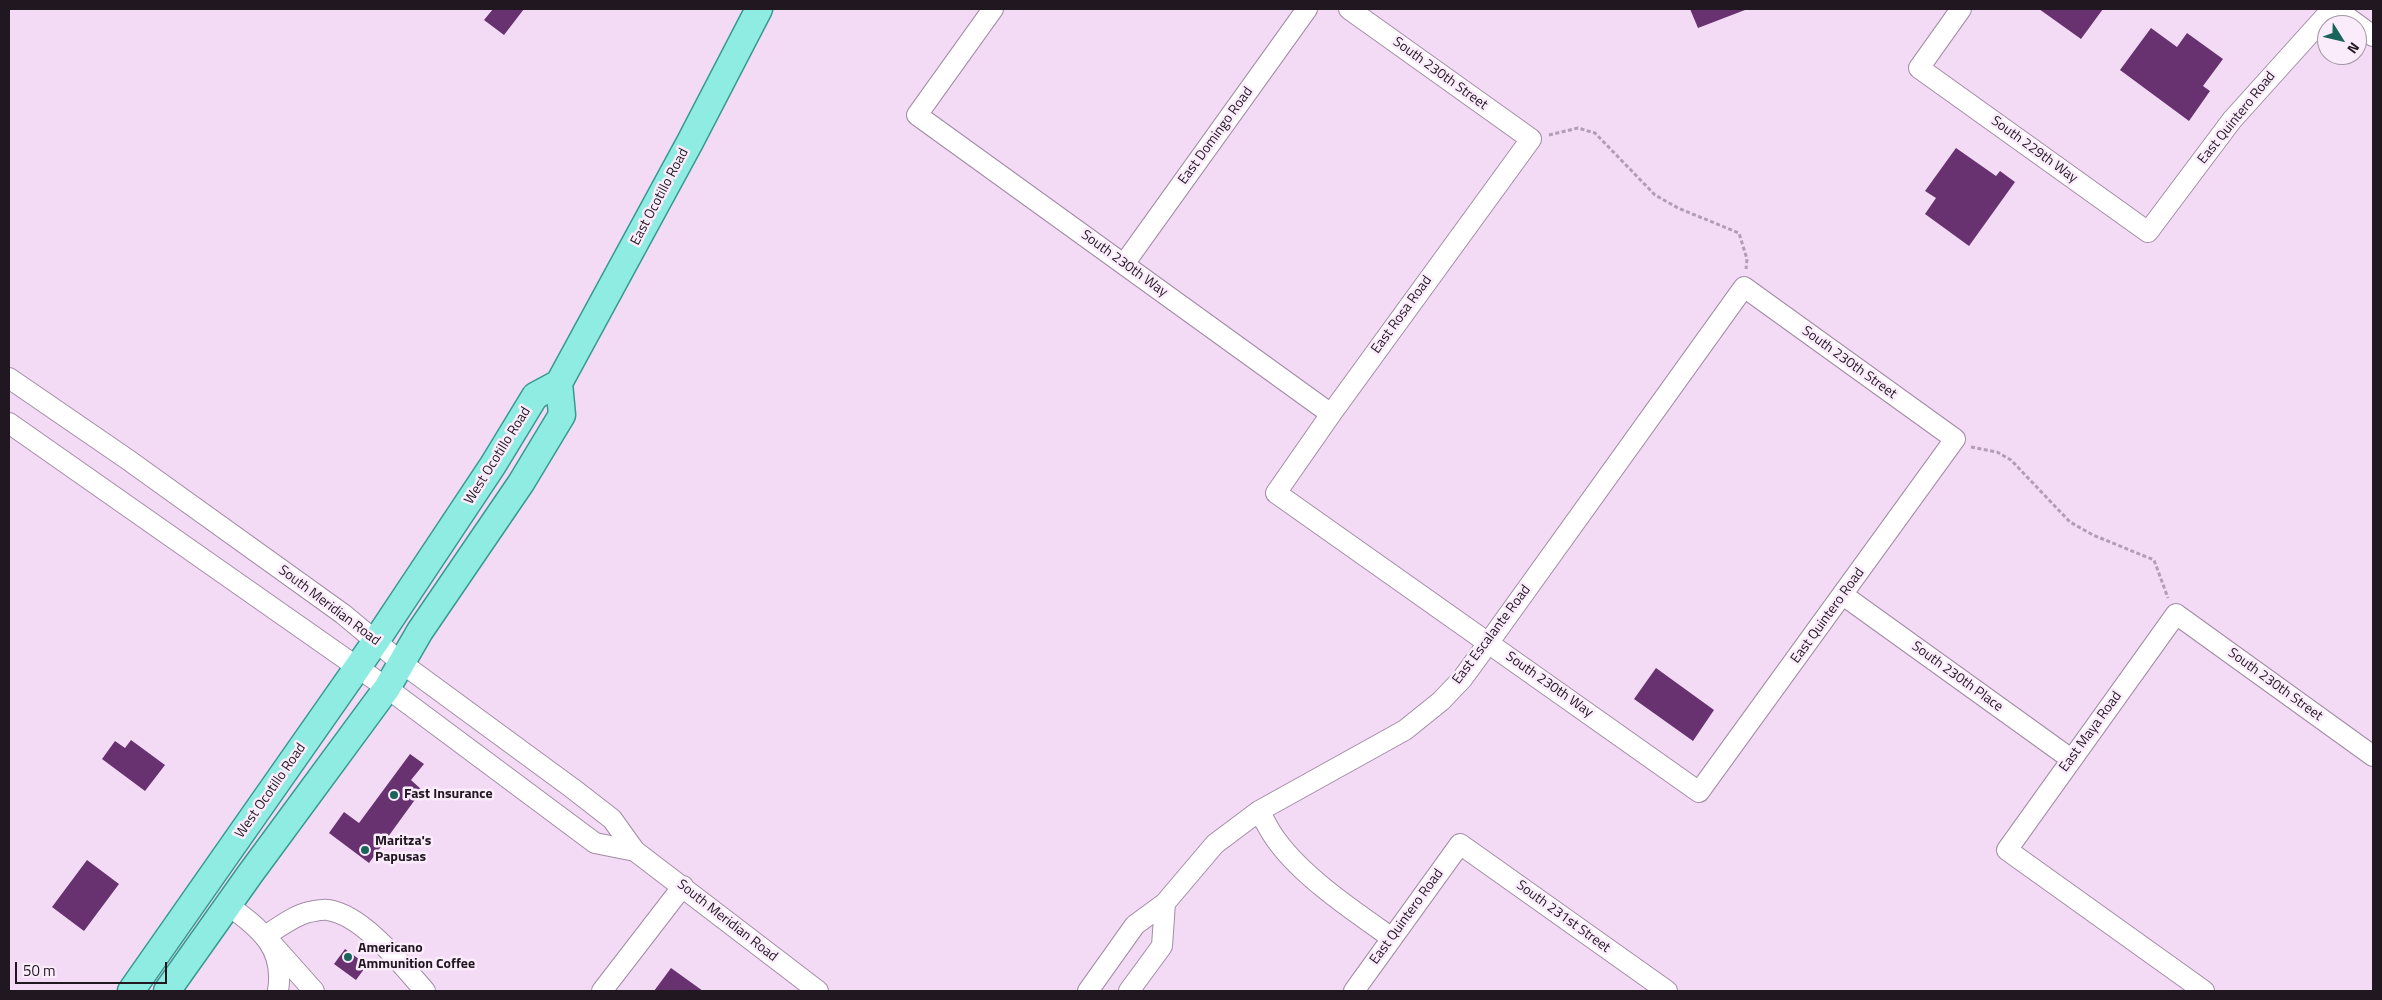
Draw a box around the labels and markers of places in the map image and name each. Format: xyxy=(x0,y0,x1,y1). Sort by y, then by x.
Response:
place label: Fast Insurance xyxy=(404,787,493,803)
marker: Fast Insurance xyxy=(388,789,400,801)
place label: Maritza's Papusas xyxy=(375,834,431,866)
marker: Maritza's Papusas xyxy=(359,844,371,856)
place label: Americano Ammunition Coffee xyxy=(358,941,475,974)
marker: Americano Ammunition Coffee xyxy=(342,951,354,963)

